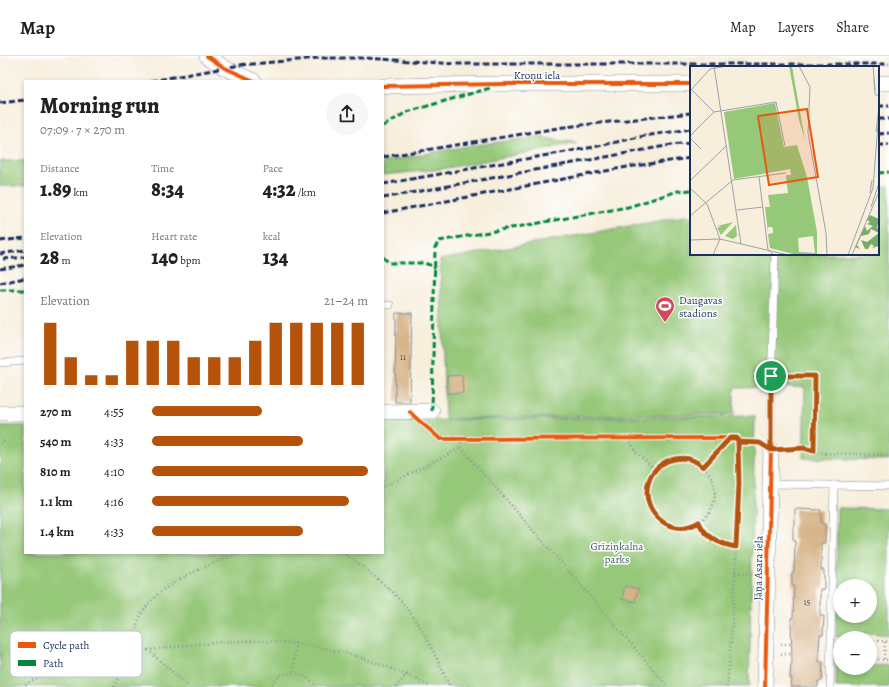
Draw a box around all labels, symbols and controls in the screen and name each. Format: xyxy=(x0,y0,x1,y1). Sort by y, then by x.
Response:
text: Map xyxy=(20,15,55,41)
text: Map xyxy=(730,18,756,37)
text: Layers xyxy=(778,18,814,37)
text: Share xyxy=(836,18,869,37)
inset map xyxy=(690,66,879,255)
street label: Kroņu iela xyxy=(514,68,561,83)
text: Morning run xyxy=(40,91,160,121)
button: share xyxy=(326,93,368,135)
text: 07:09 · 7 × 270 m xyxy=(40,121,125,138)
text: Distance xyxy=(40,161,79,176)
text: Time xyxy=(151,161,174,176)
text: Pace xyxy=(263,161,283,176)
text: 1.89 xyxy=(40,176,71,203)
text: 8:34 xyxy=(151,176,184,203)
text: 4:32 xyxy=(263,176,296,203)
text: km xyxy=(71,185,88,200)
text: /km xyxy=(296,185,316,200)
text: Elevation xyxy=(40,229,82,244)
text: Heart rate xyxy=(151,229,197,244)
text: kcal xyxy=(263,229,280,244)
text: 28 xyxy=(40,244,59,271)
text: 140 xyxy=(151,244,178,271)
text: 134 xyxy=(263,244,288,271)
text: m xyxy=(59,253,71,268)
text: bpm xyxy=(178,253,201,268)
text: Elevation xyxy=(40,292,90,309)
text: 21–24 m xyxy=(324,292,368,309)
place label: Daugavas stadions xyxy=(679,293,722,321)
sports icon: Daugavas stadions xyxy=(654,295,676,323)
house number: 11 xyxy=(400,351,406,363)
pin xyxy=(754,359,788,393)
icon: arrive xyxy=(760,365,782,387)
text: 270 m xyxy=(40,403,72,420)
text: 4:55 xyxy=(104,403,124,420)
text: 540 m xyxy=(40,433,71,450)
text: 4:33 xyxy=(104,433,124,450)
text: 810 m xyxy=(40,463,71,480)
text: 4:10 xyxy=(104,463,124,480)
text: 1.1 km xyxy=(40,493,73,510)
text: 4:16 xyxy=(104,493,123,510)
text: 1.4 km xyxy=(40,523,74,540)
text: 4:33 xyxy=(104,523,124,540)
street label: Jāņa Asara iela xyxy=(750,534,767,601)
park label: Grīziņkalna parks xyxy=(591,539,644,567)
map controls xyxy=(833,579,877,675)
button: + xyxy=(833,579,877,623)
house number: 15 xyxy=(804,596,811,608)
legend xyxy=(10,631,142,677)
button: − xyxy=(833,631,877,675)
text: Cycle path xyxy=(43,638,90,653)
text: Path xyxy=(43,656,64,671)

